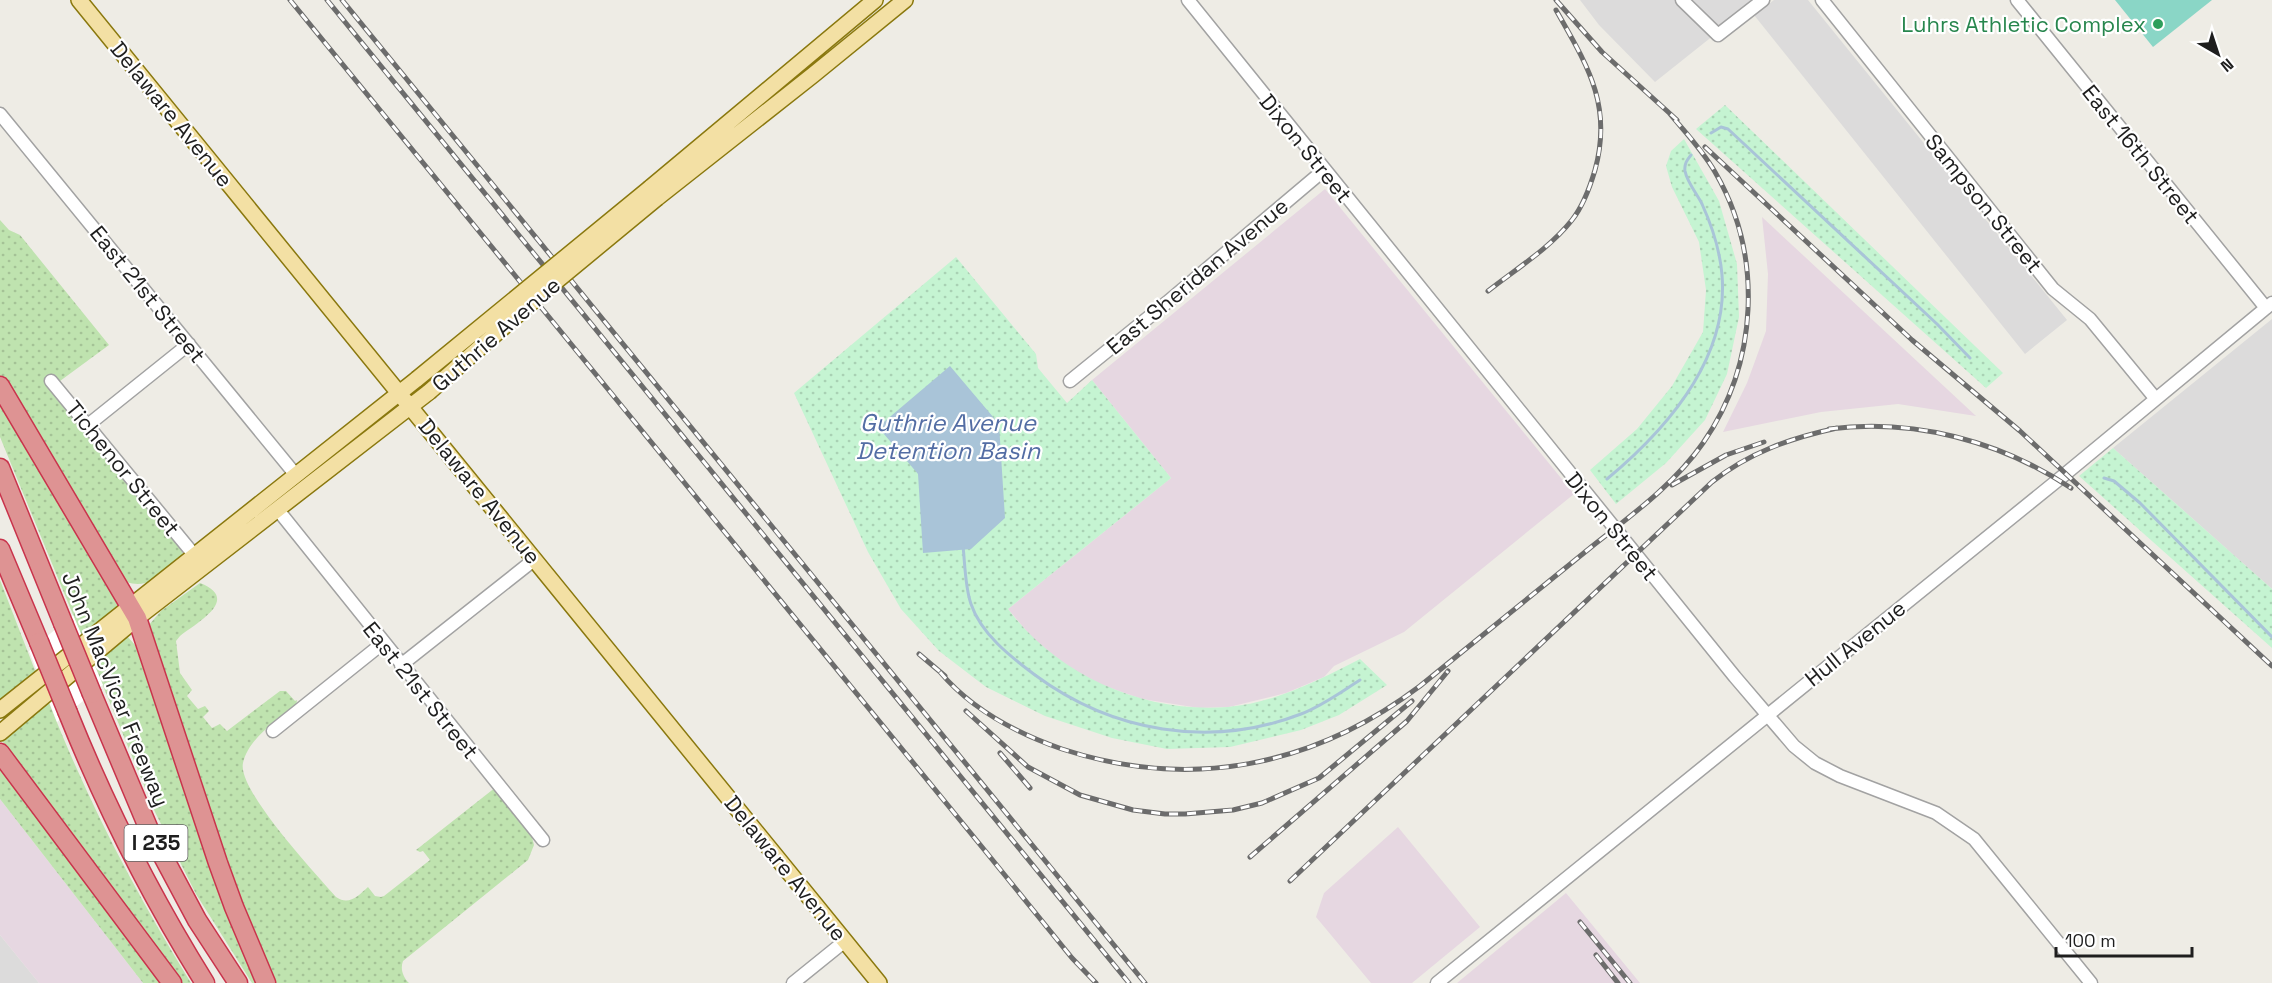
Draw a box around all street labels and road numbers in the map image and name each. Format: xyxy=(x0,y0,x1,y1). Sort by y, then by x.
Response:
street label: Delaware Avenue xyxy=(105,35,239,193)
street label: East 16th Street xyxy=(2076,79,2206,229)
street label: Dixon Street xyxy=(1254,88,1358,208)
street label: Sampson Street xyxy=(1919,128,2049,278)
street label: East Sheridan Avenue xyxy=(1100,192,1294,360)
street label: East 21st Street xyxy=(84,220,212,368)
street label: Guthrie Avenue xyxy=(426,271,566,397)
street label: Tichenor Street xyxy=(60,395,186,541)
street label: Delaware Avenue xyxy=(413,412,547,570)
street label: Dixon Street xyxy=(1560,466,1664,586)
street label: John MacVicar Freeway xyxy=(56,567,176,811)
street label: Hull Avenue xyxy=(1799,594,1911,692)
street label: East 21st Street xyxy=(357,616,485,764)
street label: Delaware Avenue xyxy=(719,789,853,947)
road number: I 235 xyxy=(124,825,188,861)

